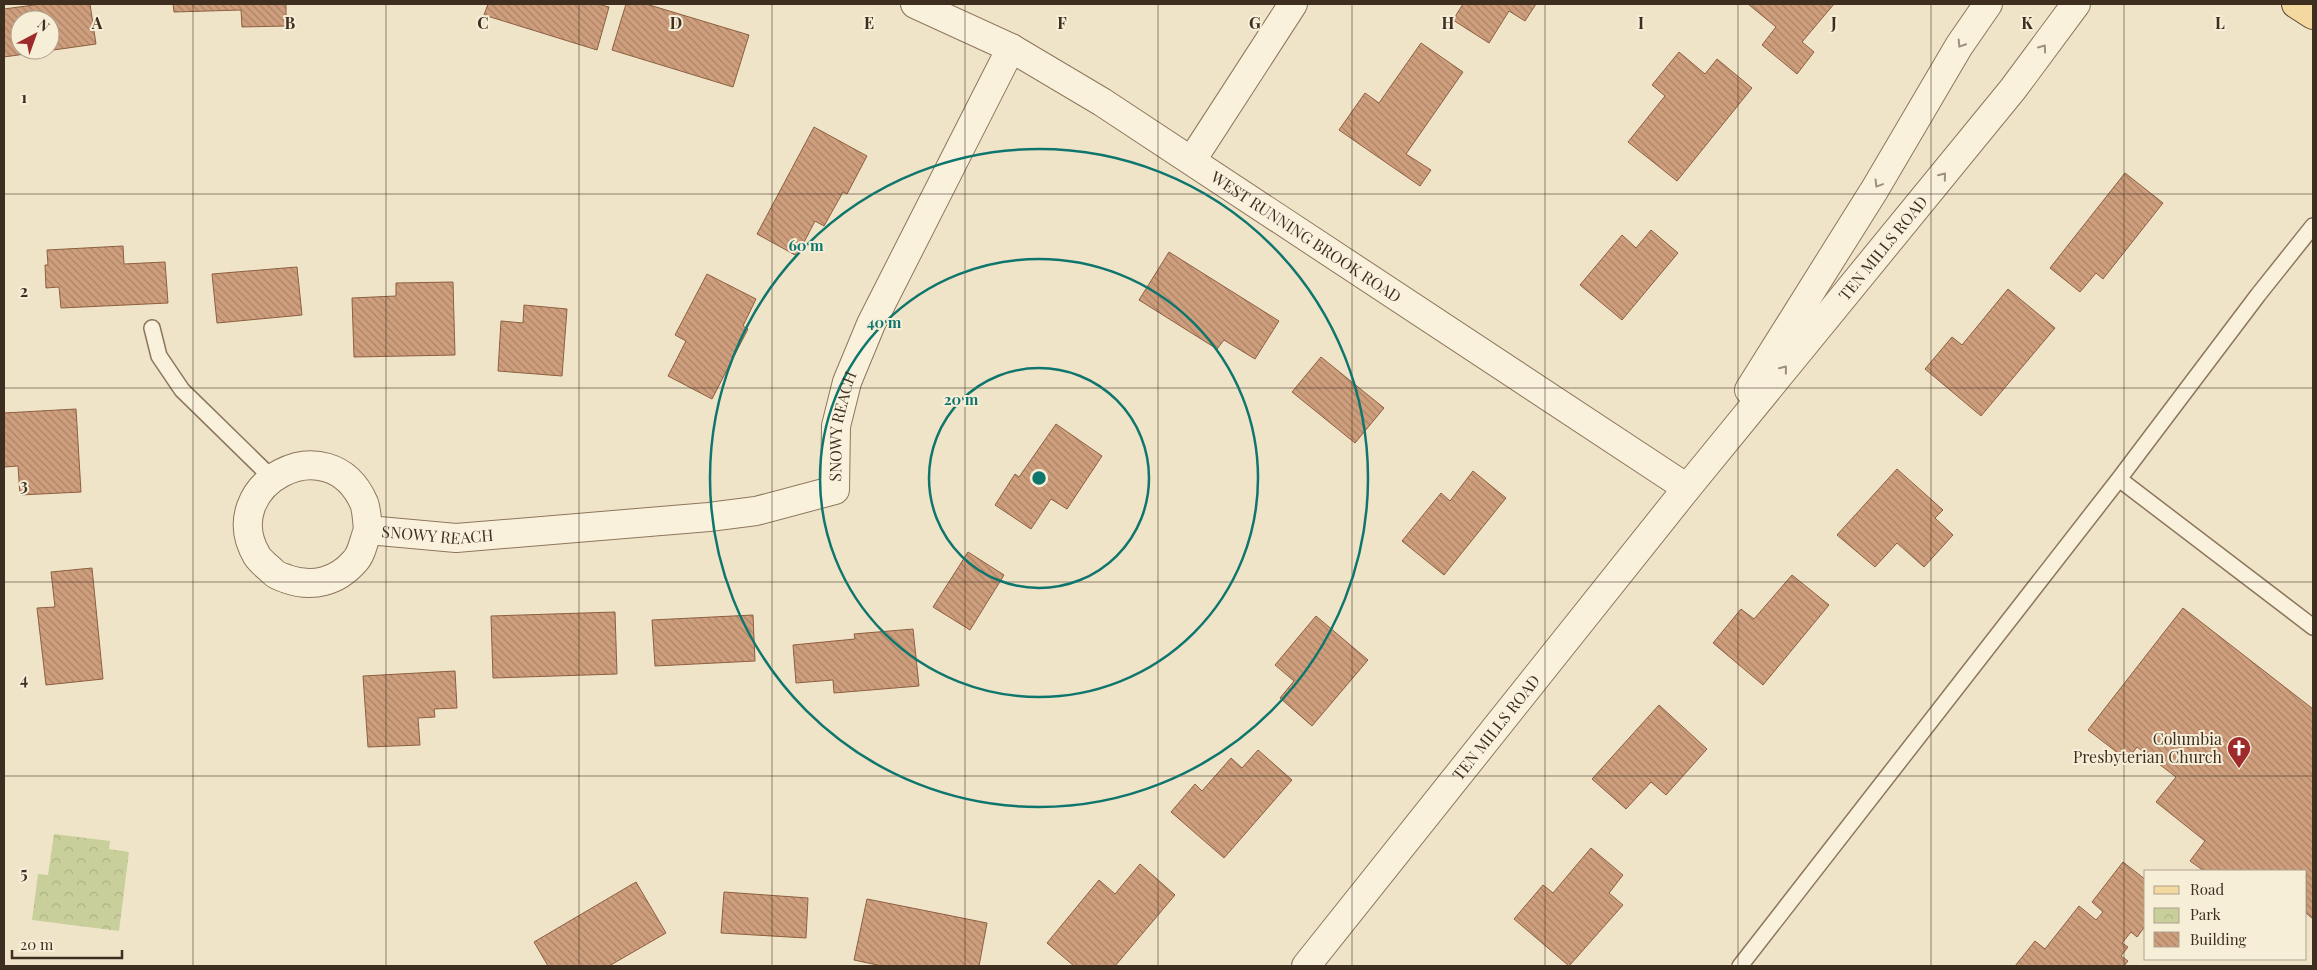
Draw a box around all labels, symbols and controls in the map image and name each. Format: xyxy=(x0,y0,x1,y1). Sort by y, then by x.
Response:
north arrow xyxy=(10,10,60,60)
text: A xyxy=(91,12,103,33)
text: B xyxy=(285,12,296,33)
text: C xyxy=(477,12,489,33)
text: D xyxy=(670,12,682,33)
text: E xyxy=(864,12,874,33)
text: F xyxy=(1057,12,1067,33)
text: G xyxy=(1249,12,1261,33)
text: H xyxy=(1442,12,1455,33)
text: I xyxy=(1638,12,1644,33)
text: J xyxy=(1830,12,1837,33)
text: K xyxy=(2021,12,2033,33)
text: L xyxy=(2215,12,2225,33)
text: N xyxy=(34,14,54,35)
one-way arrow xyxy=(1957,39,1967,48)
one-way arrow xyxy=(2037,44,2046,54)
text: 1 xyxy=(21,86,27,107)
street label: WEST RUNNING BROOK ROAD xyxy=(1206,165,1406,307)
one-way arrow xyxy=(1937,173,1945,182)
one-way arrow xyxy=(1874,178,1884,187)
street label: TEN MILLS ROAD xyxy=(1834,191,1932,304)
text: 60 m xyxy=(788,235,824,255)
text: 2 xyxy=(20,280,28,301)
text: 40 m xyxy=(867,312,902,332)
one-way arrow xyxy=(1779,366,1788,375)
street label: SNOWY REACH xyxy=(824,368,860,482)
text: 20 m xyxy=(944,389,979,409)
centre of rings xyxy=(1030,469,1048,487)
text: 3 xyxy=(20,474,28,495)
street label: SNOWY REACH xyxy=(381,520,494,548)
text: 4 xyxy=(20,668,28,689)
street label: TEN MILLS ROAD xyxy=(1447,670,1544,784)
place label: Columbia Presbyterian Church xyxy=(2073,728,2223,767)
church icon: Columbia Presbyterian Church xyxy=(2226,735,2252,769)
text: 5 xyxy=(20,862,28,883)
legend xyxy=(2144,870,2307,960)
text: Road xyxy=(2190,879,2224,899)
text: Park xyxy=(2190,904,2222,924)
scale bar xyxy=(12,928,122,960)
text: Building xyxy=(2190,929,2247,949)
text: 20 m xyxy=(20,934,54,954)

